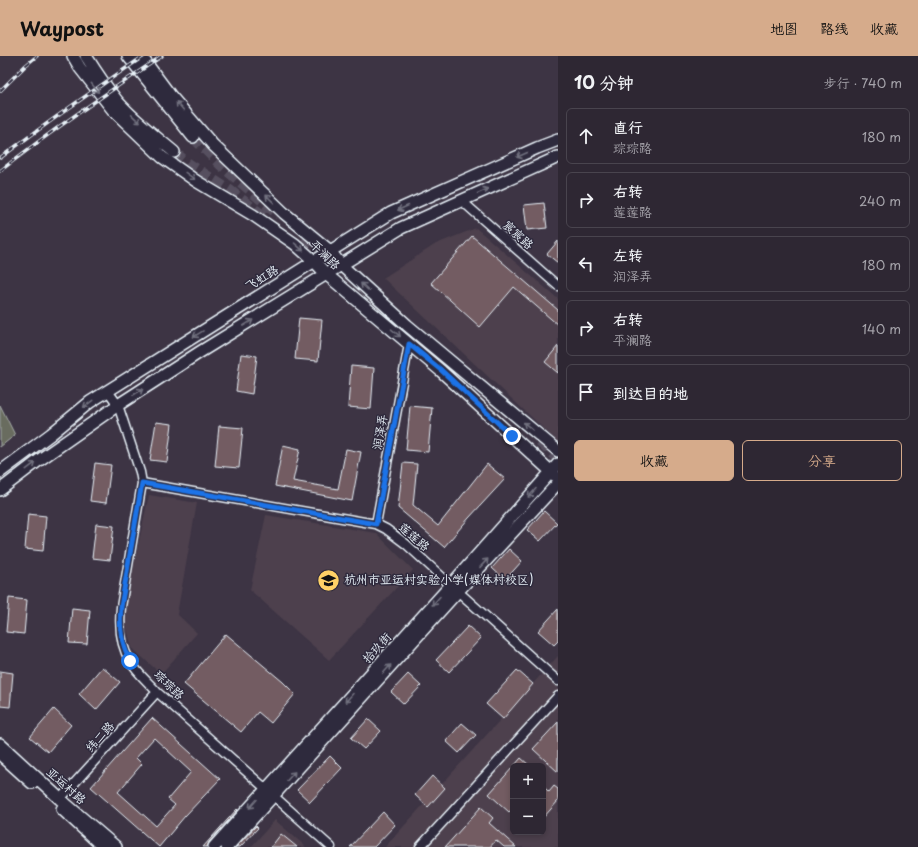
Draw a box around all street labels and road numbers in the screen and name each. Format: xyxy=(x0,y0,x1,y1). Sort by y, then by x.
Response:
street label: 宸宸路 xyxy=(499,216,538,253)
street label: 平澜路 xyxy=(306,235,345,273)
street label: 飞虹路 xyxy=(241,260,282,294)
street label: 润泽弄 xyxy=(367,413,391,451)
street label: 莲莲路 xyxy=(395,518,434,555)
street label: 拾玖街 xyxy=(358,628,395,667)
street label: 琮琮路 xyxy=(150,665,189,703)
street label: 纬二路 xyxy=(81,717,118,756)
street label: 亚运村路 xyxy=(43,763,91,808)

